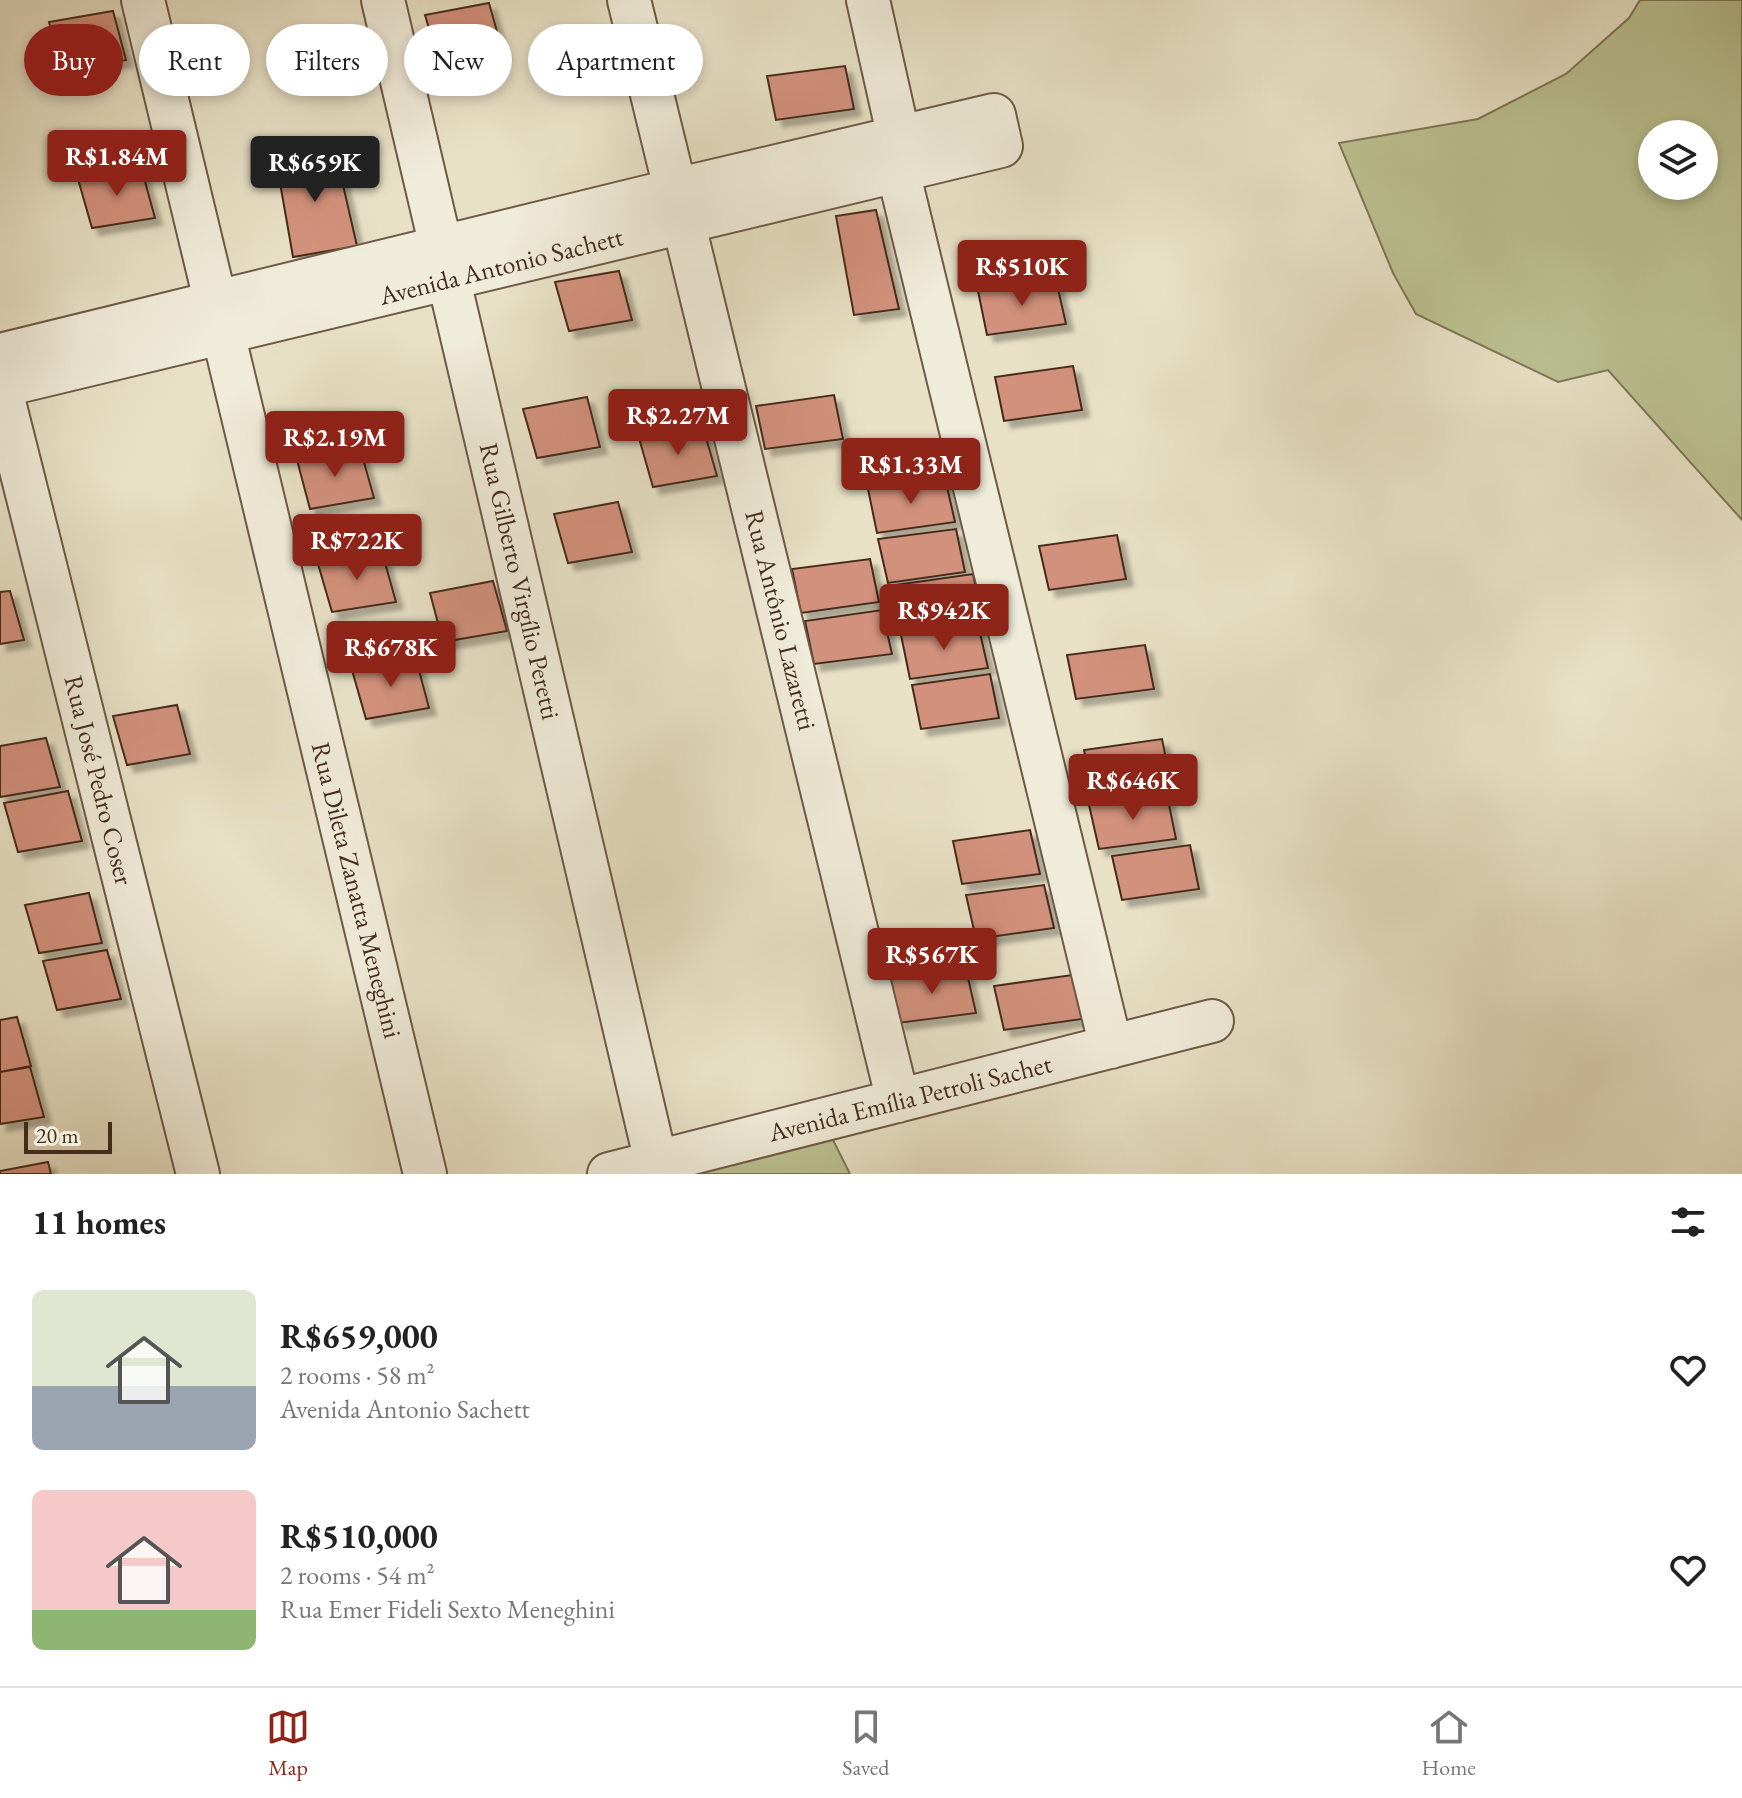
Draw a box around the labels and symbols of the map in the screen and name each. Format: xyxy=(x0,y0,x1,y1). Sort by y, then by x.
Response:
pin: R$1.84M xyxy=(43,130,191,198)
pin: R$659K xyxy=(250,136,380,204)
street label: Avenida Antonio Sachett xyxy=(375,219,626,313)
pin: R$510K xyxy=(957,240,1087,308)
pin: R$2.27M xyxy=(604,389,752,457)
pin: R$2.19M xyxy=(261,411,409,479)
pin: R$1.33M xyxy=(837,438,985,506)
street label: Rua Gilberto Virgílio Peretti xyxy=(472,439,568,723)
street label: Rua Antônio Lazaretti xyxy=(737,506,825,734)
pin: R$722K xyxy=(292,514,422,582)
pin: R$942K xyxy=(879,584,1009,652)
pin: R$678K xyxy=(326,621,456,689)
street label: Rua José Pedro Coser xyxy=(57,672,142,889)
street label: Rua Dileta Zanatta Meneghini xyxy=(304,738,410,1042)
pin: R$646K xyxy=(1068,754,1198,822)
pin: R$567K xyxy=(867,928,997,996)
street label: Avenida Emília Petroli Sachet xyxy=(764,1046,1055,1150)
scale bar xyxy=(24,1118,112,1154)

